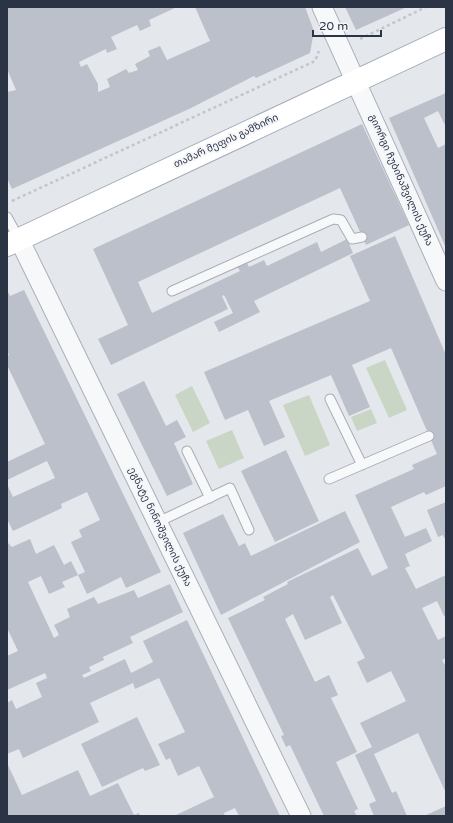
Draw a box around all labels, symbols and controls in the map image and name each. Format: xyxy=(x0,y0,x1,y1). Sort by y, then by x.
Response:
scale bar xyxy=(313,12,381,38)
text: 20 m xyxy=(319,19,348,33)
street label: თამარ მეფის გამზირი xyxy=(172,111,280,171)
street label: გიორგი ჩუბინაშვილის ქუჩა xyxy=(366,112,436,248)
street label: ეგნატე ნინოშვილის ქუჩა xyxy=(126,465,194,589)

